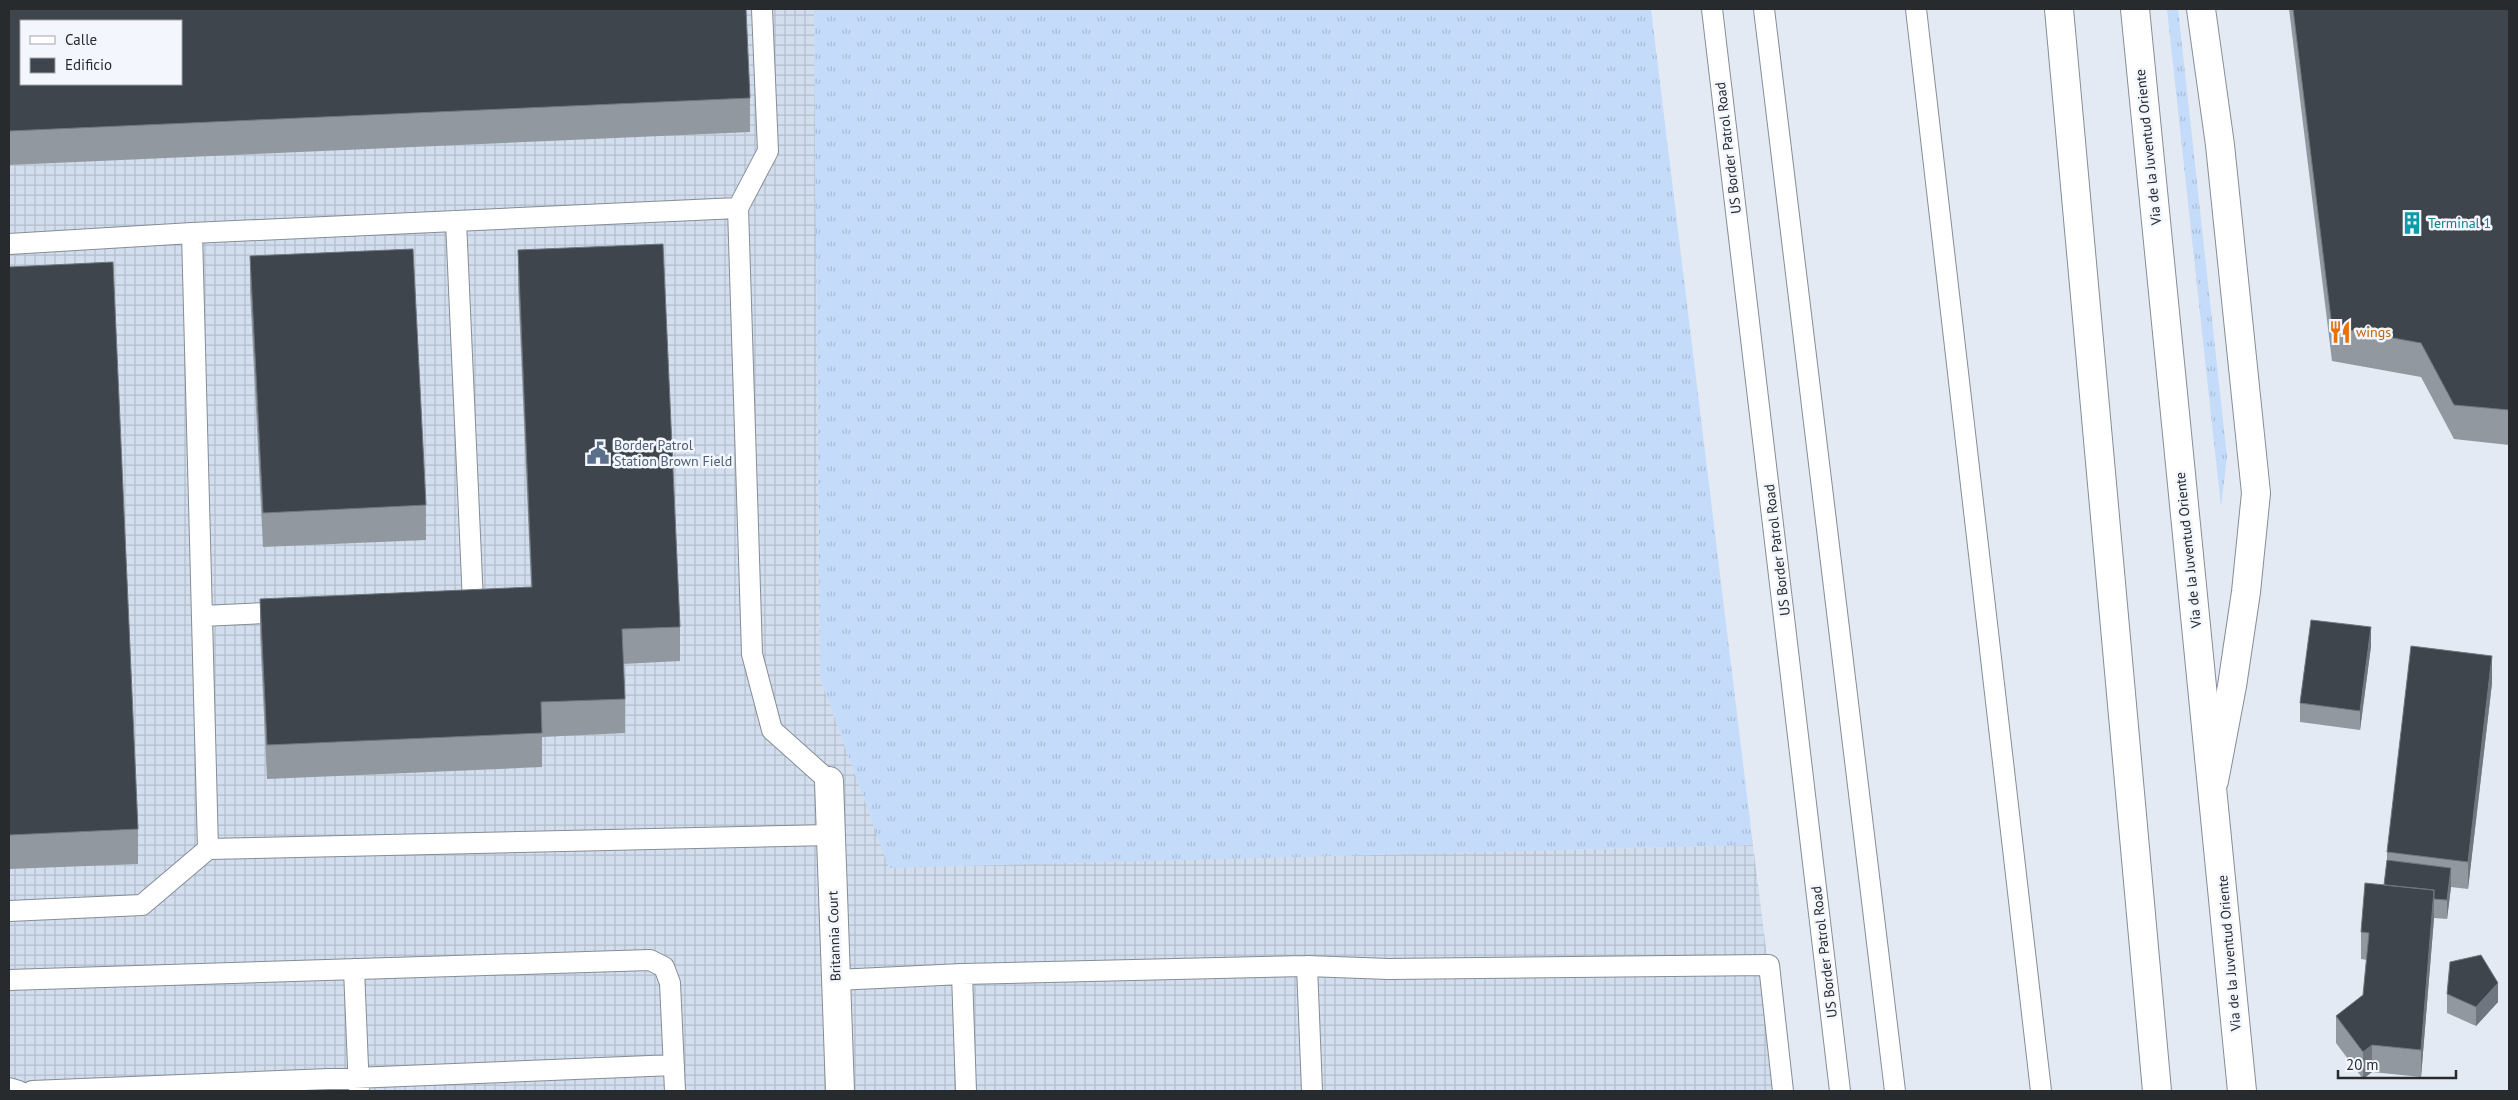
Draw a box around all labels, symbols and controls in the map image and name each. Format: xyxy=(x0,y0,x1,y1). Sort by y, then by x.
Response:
legend xyxy=(20,20,182,85)
text: Calle xyxy=(65,30,97,49)
text: Edificio xyxy=(65,55,112,74)
street label: Via de la Juventud Oriente xyxy=(2131,68,2165,227)
street label: US Border Patrol Road xyxy=(1711,81,1745,215)
building icon: Terminal 1 xyxy=(2399,210,2425,236)
place label: Terminal 1 xyxy=(2428,214,2491,232)
restaurant icon: wings xyxy=(2327,319,2353,345)
place label: wings xyxy=(2356,323,2391,341)
place label: Border Patrol Station Brown Field xyxy=(614,436,732,470)
public building icon: Border Patrol Station Brown Field xyxy=(585,440,611,466)
street label: Via de la Juventud Oriente xyxy=(2171,471,2205,630)
street label: US Border Patrol Road xyxy=(1760,483,1794,617)
street label: Via de la Juventud Oriente xyxy=(2213,874,2245,1033)
street label: US Border Patrol Road xyxy=(1807,885,1841,1019)
street label: Britannia Court xyxy=(823,890,845,982)
scale bar xyxy=(2338,1048,2456,1080)
text: 20 m xyxy=(2346,1055,2379,1074)

